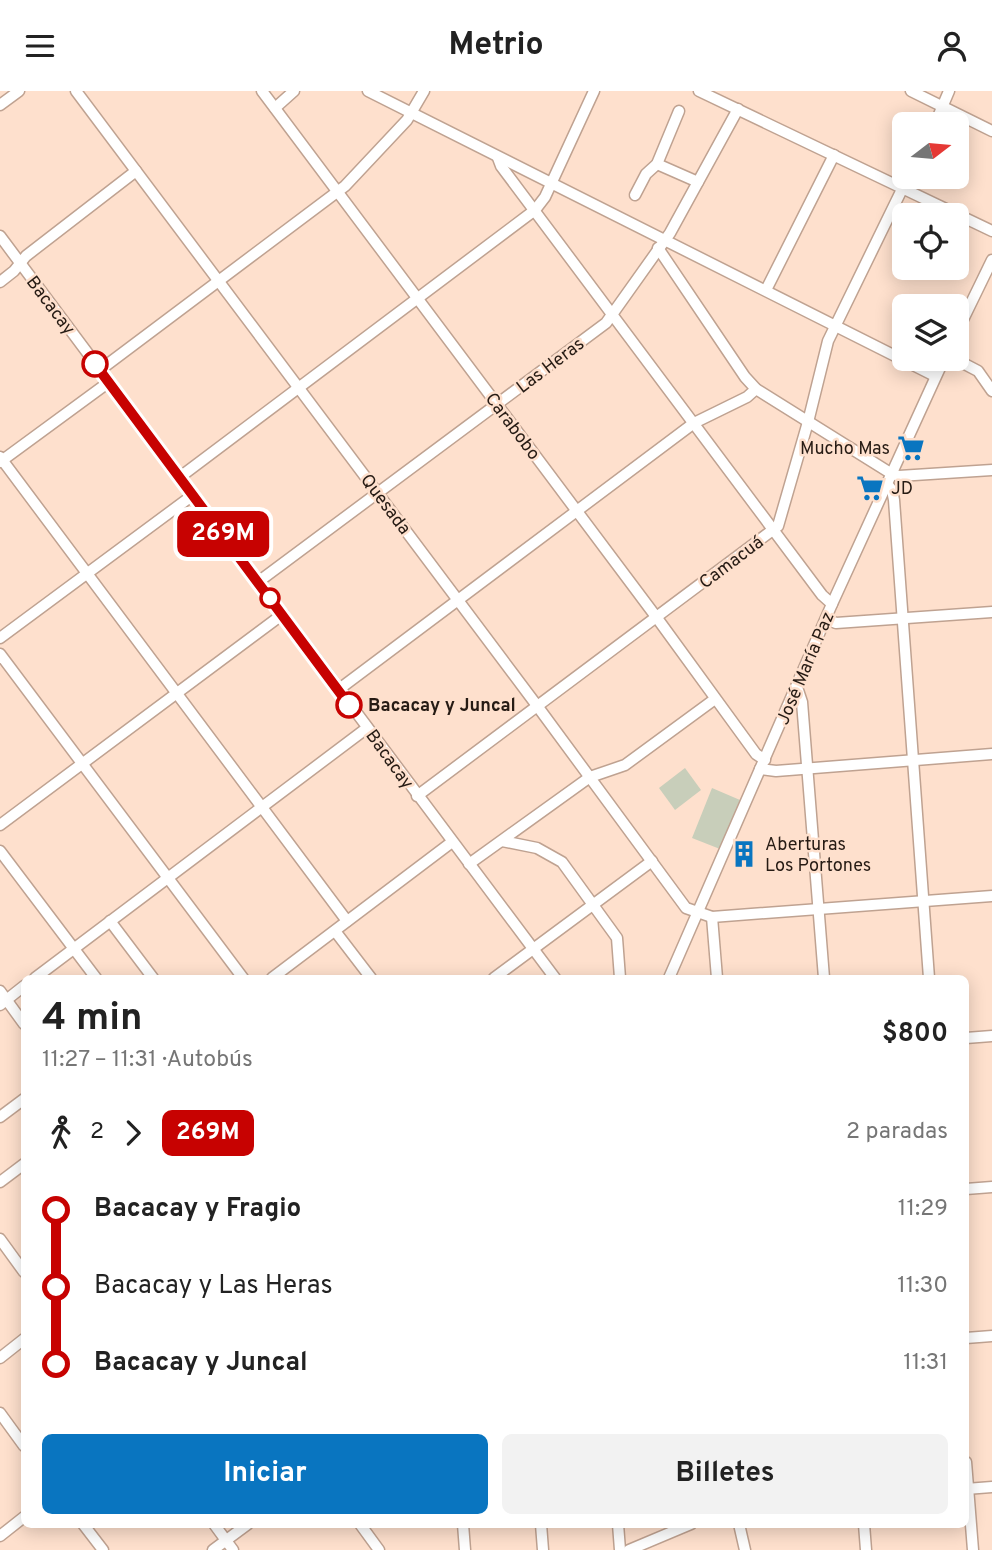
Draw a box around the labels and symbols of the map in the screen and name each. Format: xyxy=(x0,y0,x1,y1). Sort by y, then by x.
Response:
north arrow xyxy=(892,112,970,189)
street label: Bacacay xyxy=(20,272,79,340)
street label: Las Heras xyxy=(512,333,589,399)
unlabelled marker xyxy=(82,351,108,377)
street label: Carabobo xyxy=(479,389,545,465)
supermarket icon: Mucho Mas xyxy=(896,433,926,463)
place label: Mucho Mas xyxy=(800,438,890,461)
street label: Quesada xyxy=(354,470,415,540)
supermarket icon: JD xyxy=(855,473,885,503)
place label: JD xyxy=(891,478,913,501)
line badge: 269M xyxy=(174,511,272,557)
street label: Camacuá xyxy=(695,531,769,595)
unlabelled marker xyxy=(260,588,280,608)
street label: José María Paz xyxy=(772,609,840,728)
marker: Bacacay y Juncal xyxy=(336,692,362,718)
place label: Bacacay y Juncal xyxy=(368,695,516,718)
street label: Bacacay xyxy=(359,726,418,794)
place label: Aberturas Los Portones xyxy=(765,834,871,878)
building icon: Aberturas Los Portones xyxy=(729,839,759,869)

